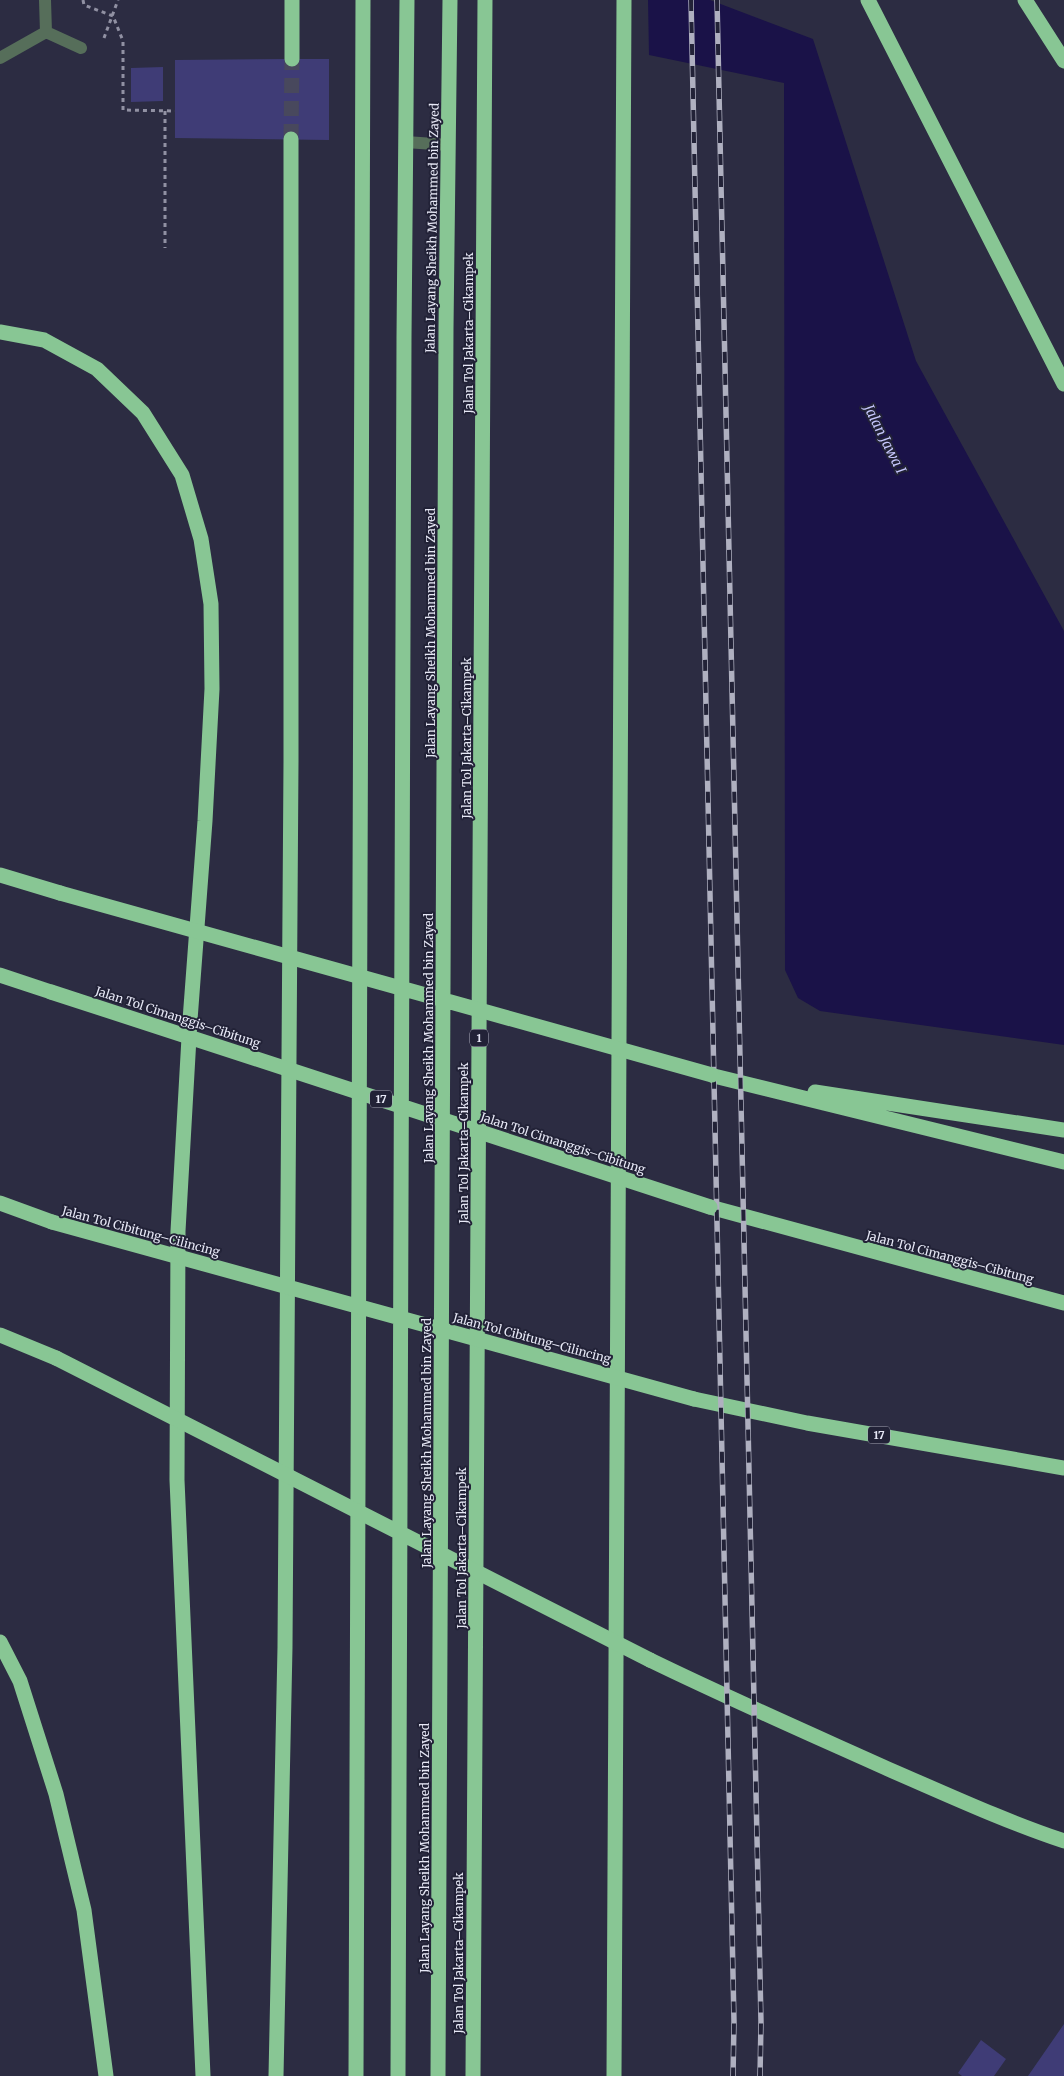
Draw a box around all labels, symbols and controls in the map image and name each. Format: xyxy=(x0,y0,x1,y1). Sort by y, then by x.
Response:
street label: Jalan Layang Sheikh Mohammed bin Zayed xyxy=(422,103,442,354)
street label: Jalan Tol Jakarta–Cikampek xyxy=(461,252,476,415)
water label: Jalan Jawa I xyxy=(859,400,910,477)
street label: Jalan Layang Sheikh Mohammed bin Zayed xyxy=(423,508,438,759)
street label: Jalan Tol Jakarta–Cikampek xyxy=(459,657,474,820)
street label: Jalan Layang Sheikh Mohammed bin Zayed xyxy=(421,913,436,1164)
street label: Jalan Tol Cimanggis–Cibitung xyxy=(93,983,263,1051)
road number: 1 xyxy=(470,1030,488,1046)
street label: Jalan Tol Jakarta–Cikampek xyxy=(456,1062,471,1225)
road number: 17 xyxy=(370,1090,392,1108)
street label: Jalan Tol Cimanggis–Cibitung xyxy=(478,1109,648,1177)
street label: Jalan Tol Cibitung–Cilincing xyxy=(59,1202,222,1260)
street label: Jalan Tol Cimanggis–Cibitung xyxy=(864,1227,1036,1287)
street label: Jalan Tol Cibitung–Cilincing xyxy=(450,1309,613,1367)
street label: Jalan Layang Sheikh Mohammed bin Zayed xyxy=(419,1318,434,1569)
road number: 17 xyxy=(868,1426,890,1444)
street label: Jalan Tol Jakarta–Cikampek xyxy=(454,1467,469,1630)
street label: Jalan Layang Sheikh Mohammed bin Zayed xyxy=(417,1723,432,1974)
street label: Jalan Tol Jakarta–Cikampek xyxy=(451,1872,466,2035)

